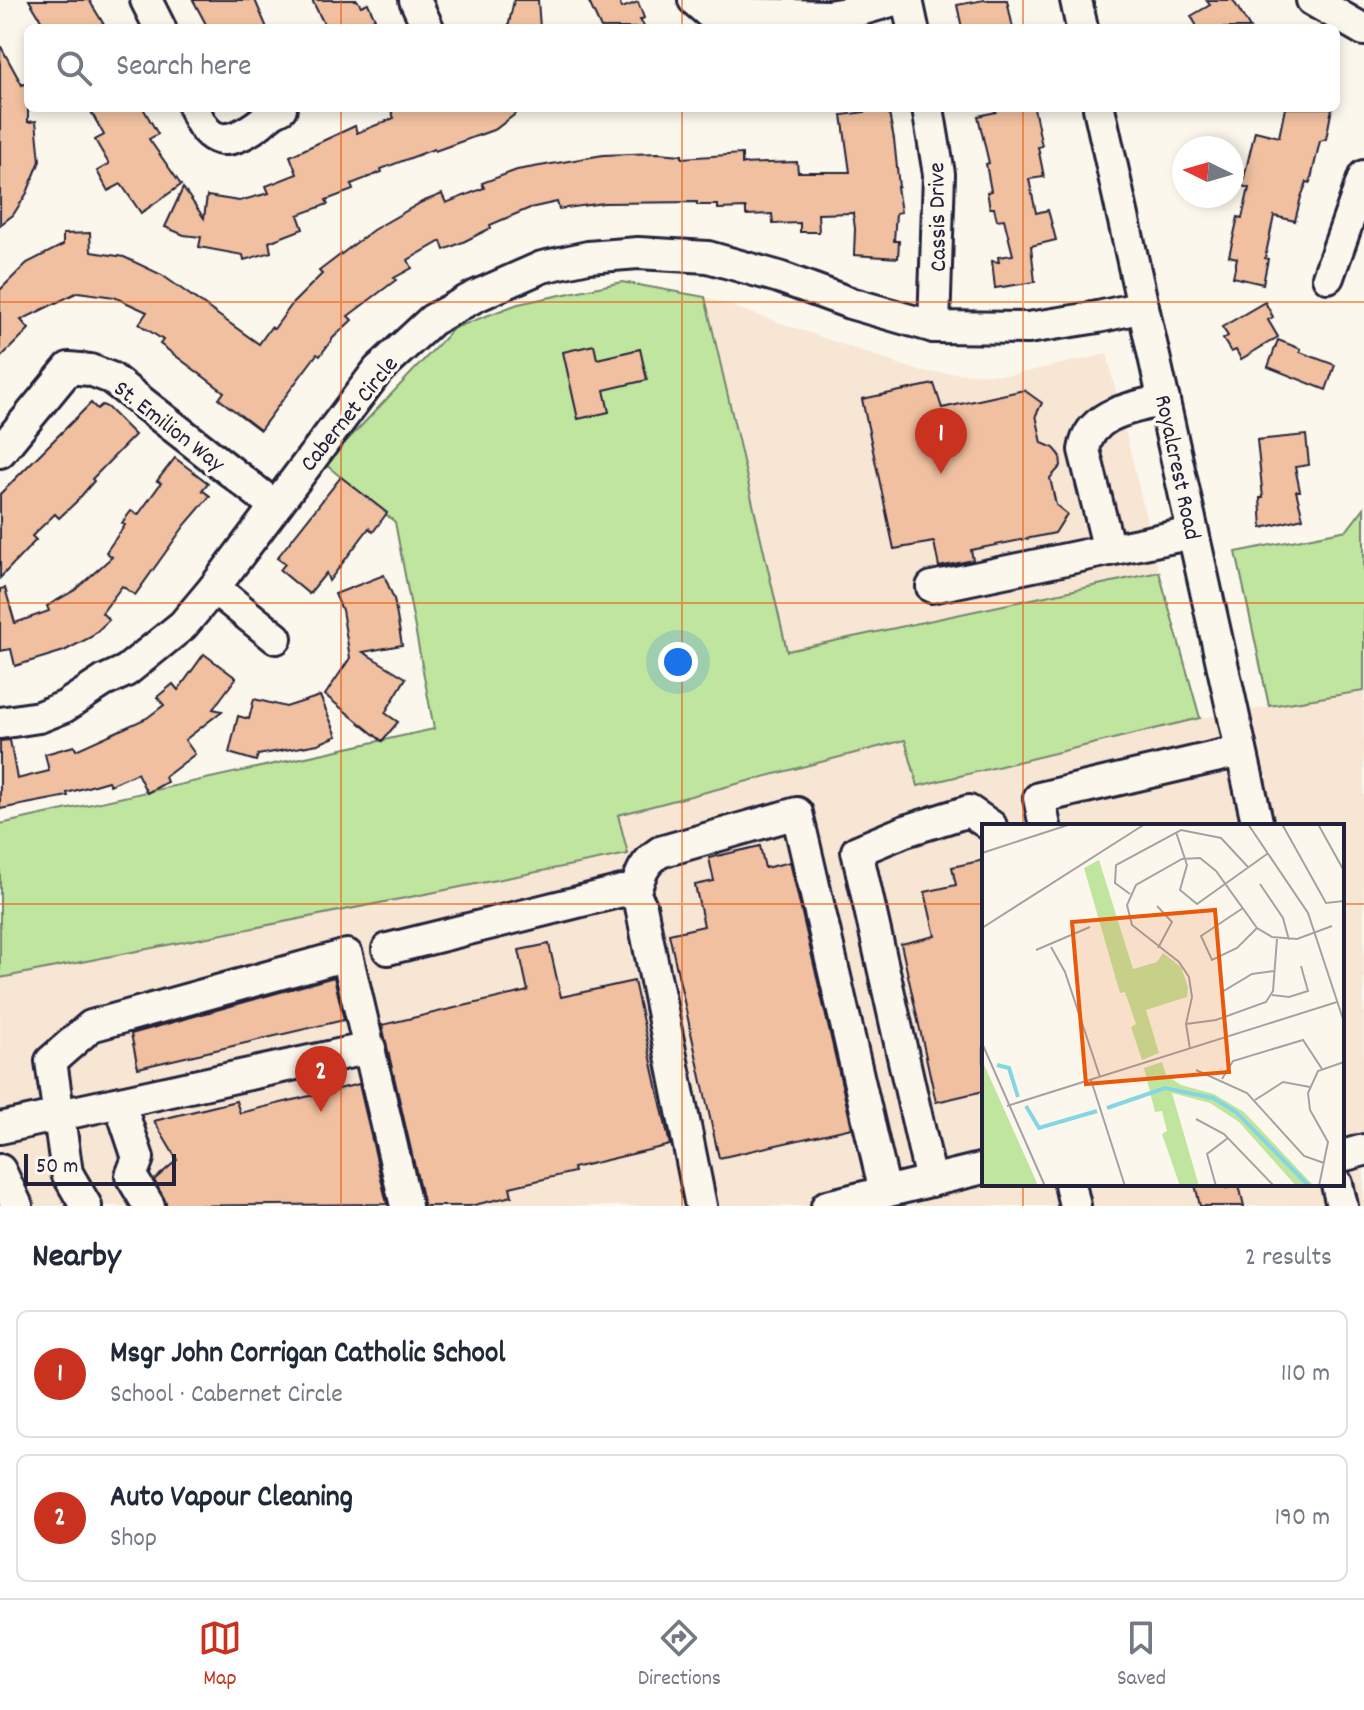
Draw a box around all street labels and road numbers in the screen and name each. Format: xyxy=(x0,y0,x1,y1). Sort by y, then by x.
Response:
street label: Cassis Drive xyxy=(921,162,957,272)
street label: Cabernet Circle xyxy=(293,350,408,480)
street label: St. Emilion Way xyxy=(105,373,232,482)
street label: Royalcrest Road xyxy=(1144,392,1208,543)

